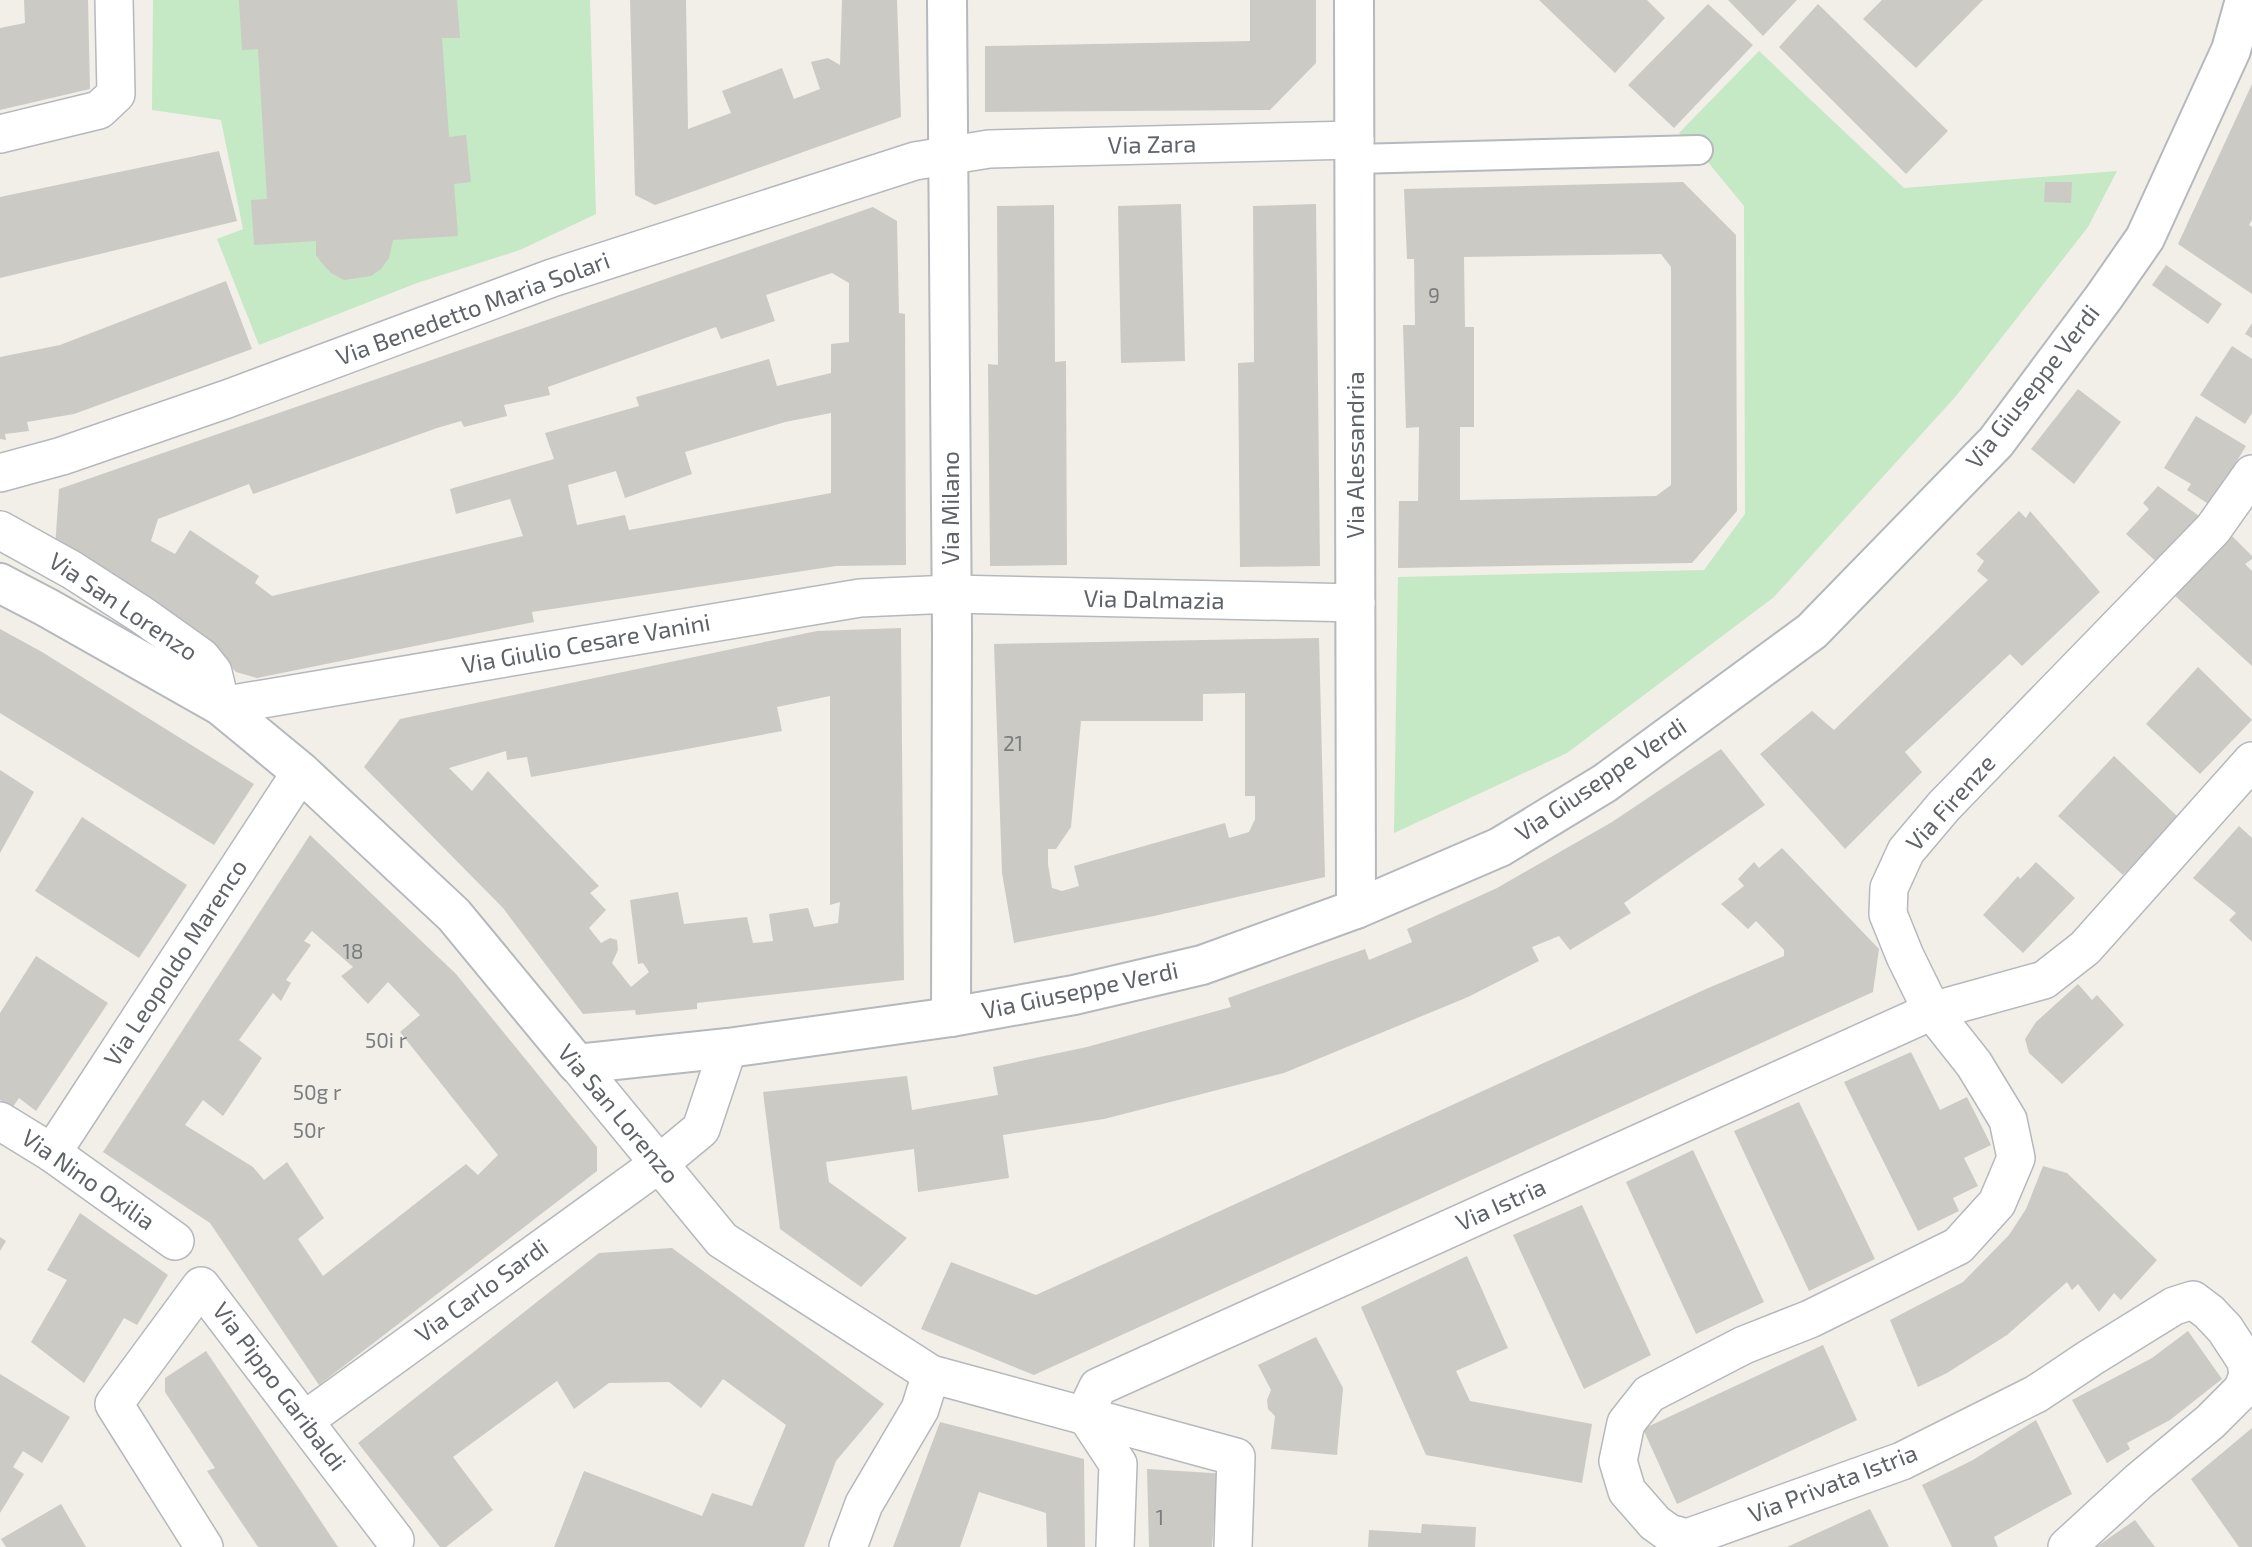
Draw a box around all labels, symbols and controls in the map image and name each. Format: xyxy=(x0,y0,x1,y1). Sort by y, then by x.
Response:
street label: Via Zara xyxy=(1107,128,1197,159)
street label: Via Benedetto Maria Solari xyxy=(332,245,613,371)
house number: 9 xyxy=(1428,282,1440,307)
street label: Via Giuseppe Verdi xyxy=(1959,298,2105,474)
street label: Via Alessandria xyxy=(1340,371,1369,539)
street label: Via Milano xyxy=(935,451,964,565)
street label: Via San Lorenzo xyxy=(44,545,204,666)
street label: Via Dalmazia xyxy=(1083,583,1225,614)
street label: Via Giulio Cesare Vanini xyxy=(459,606,712,679)
street label: Via Giuseppe Verdi xyxy=(1509,711,1691,847)
house number: 21 xyxy=(1003,730,1023,755)
street label: Via Firenze xyxy=(1899,748,2001,856)
street label: Via Leopoldo Marenco xyxy=(97,853,252,1071)
house number: 18 xyxy=(342,938,364,963)
street label: Via Giuseppe Verdi xyxy=(979,955,1181,1025)
house number: 50i r xyxy=(365,1027,408,1052)
street label: Via San Lorenzo xyxy=(552,1037,686,1189)
house number: 50g r xyxy=(293,1079,342,1104)
house number: 50r xyxy=(293,1117,326,1142)
street label: Via Nino Oxilia xyxy=(17,1122,161,1235)
street label: Via Istria xyxy=(1451,1171,1550,1236)
street label: Via Carlo Sardi xyxy=(409,1232,553,1348)
street label: Via Pippo Garibaldi xyxy=(207,1296,353,1476)
street label: Via Privata Istria xyxy=(1744,1437,1921,1528)
house number: 1 xyxy=(1156,1504,1164,1529)

